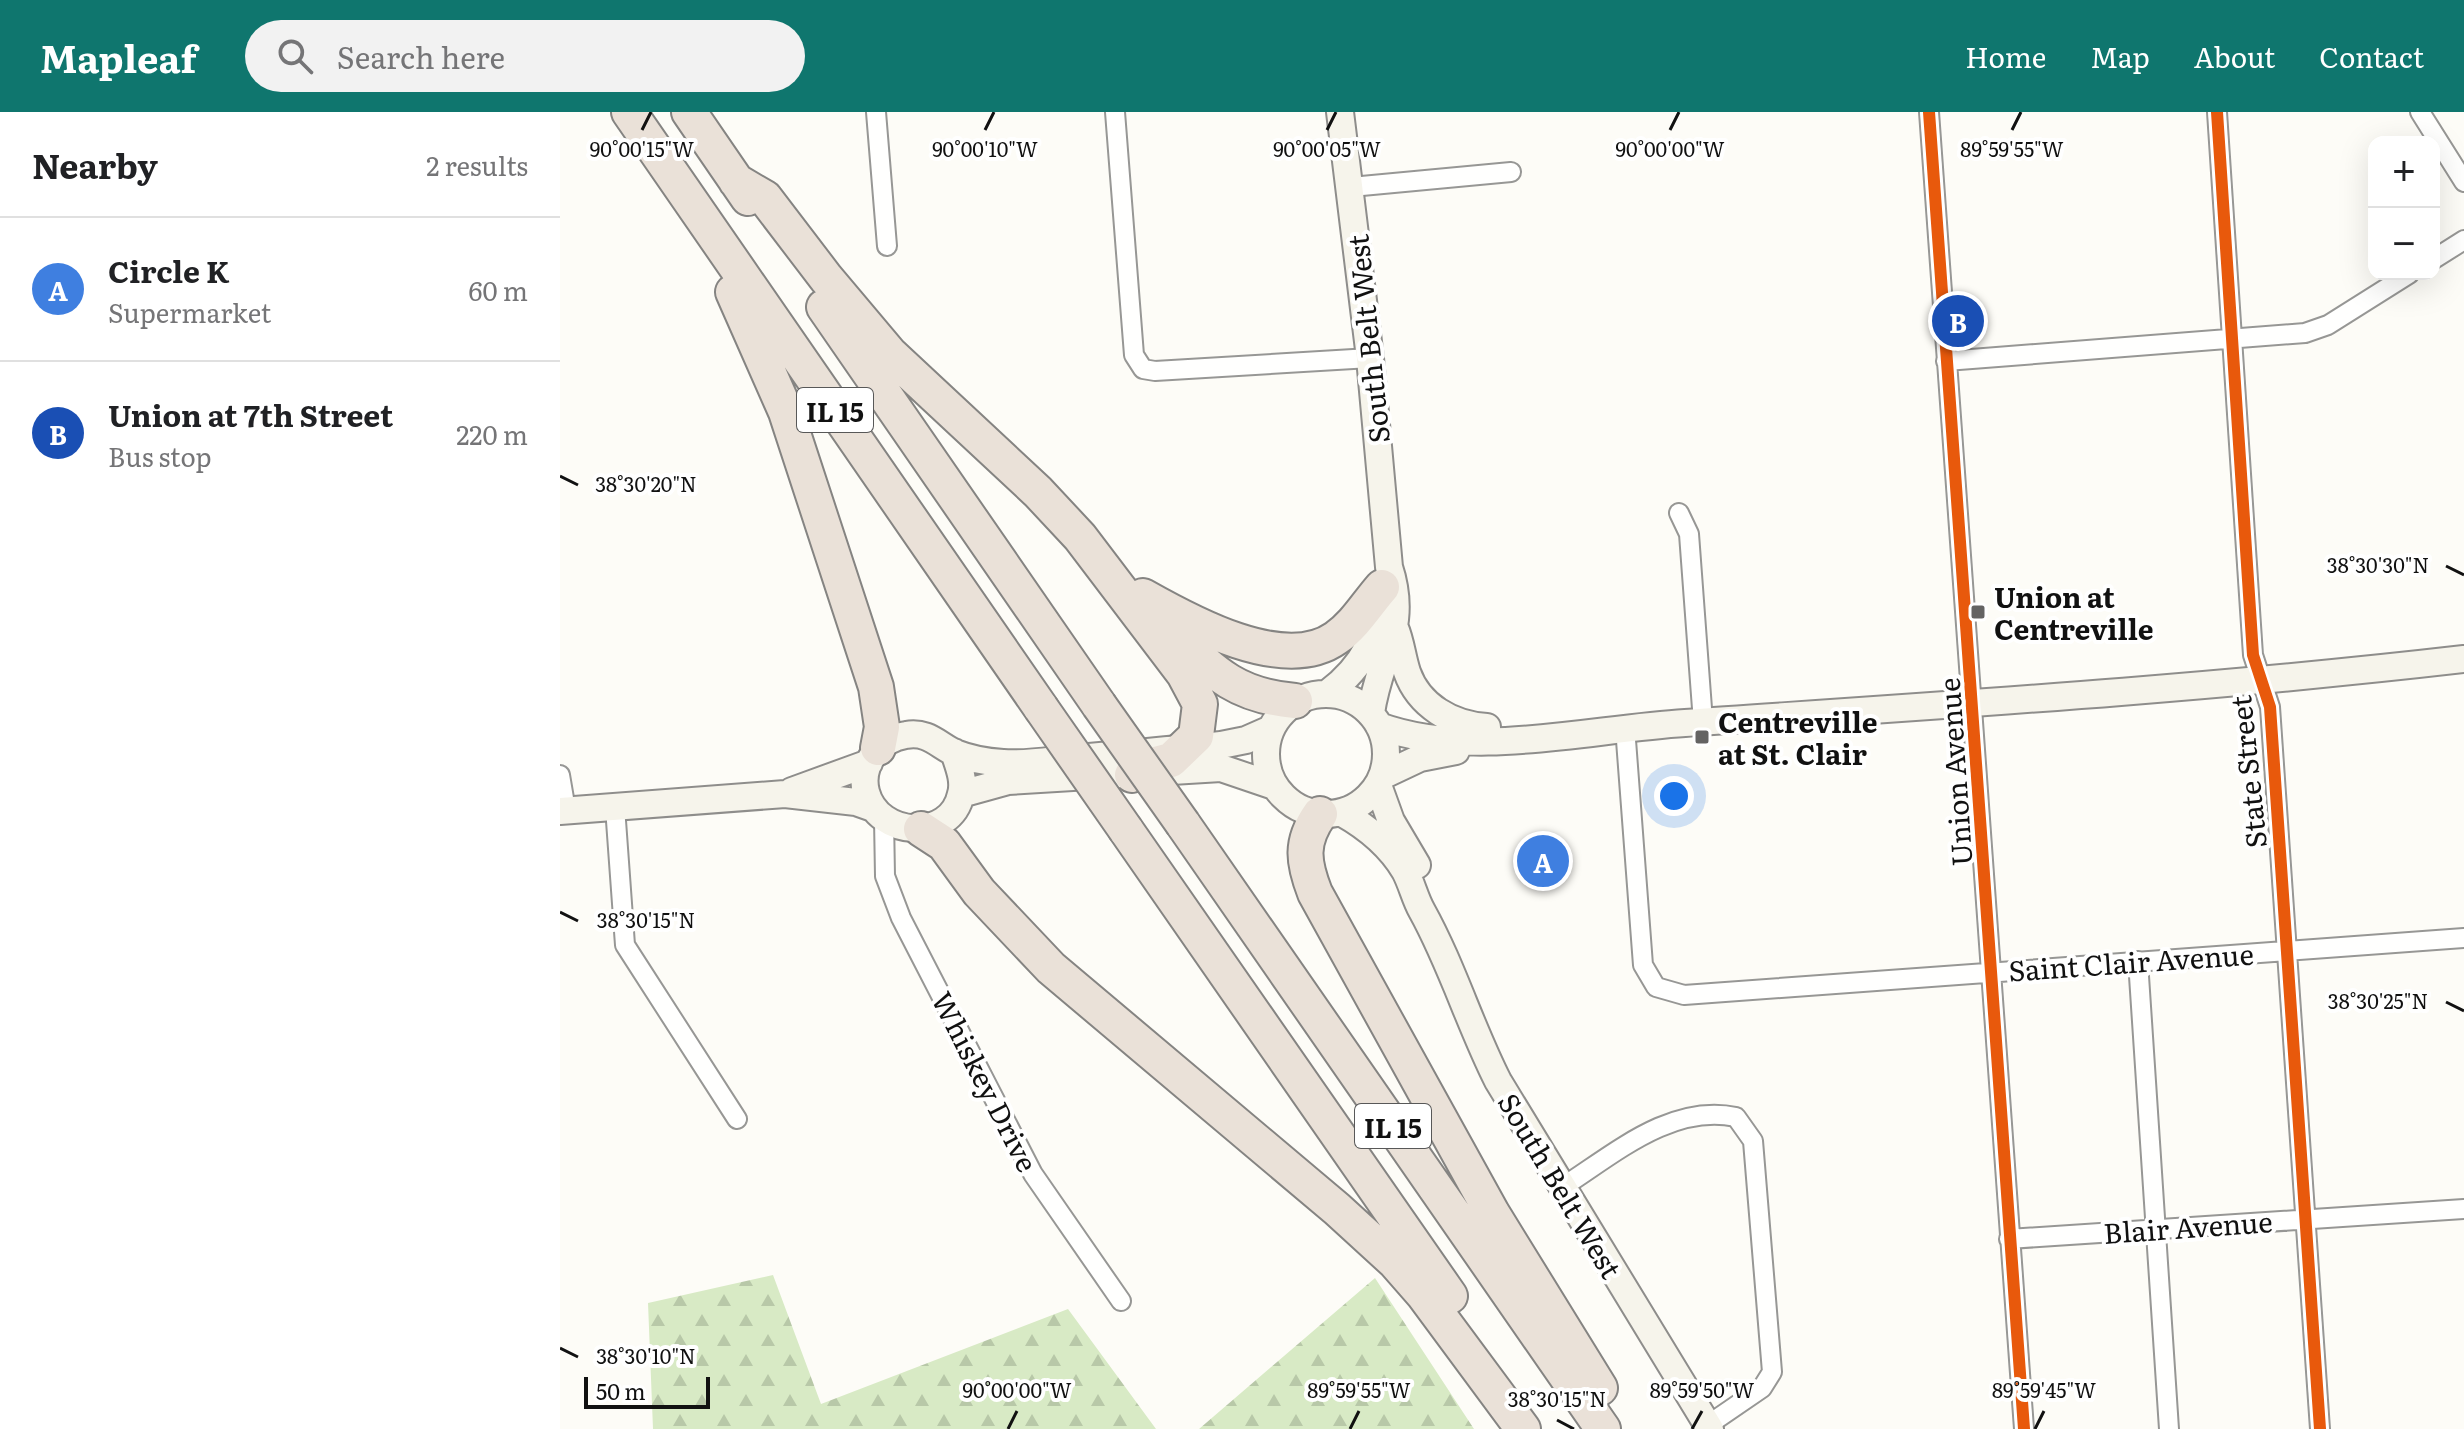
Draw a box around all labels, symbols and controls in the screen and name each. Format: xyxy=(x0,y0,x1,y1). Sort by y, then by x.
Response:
search box xyxy=(245,20,805,92)
text: Mapleaf xyxy=(40,28,197,85)
icon: search xyxy=(273,34,317,78)
text: Search here xyxy=(337,34,505,78)
text: Home xyxy=(1965,35,2046,77)
text: Map xyxy=(2090,35,2150,77)
text: About xyxy=(2194,35,2275,77)
text: Contact xyxy=(2319,35,2424,77)
text: 90°00'15"W xyxy=(590,133,694,163)
text: 90°00'10"W xyxy=(932,133,1038,163)
text: 90°00'05"W xyxy=(1273,133,1381,163)
text: 90°00'00"W xyxy=(1615,133,1725,163)
text: 89°59'55"W xyxy=(1960,133,2064,163)
map controls xyxy=(2368,136,2440,280)
button: + xyxy=(2368,136,2440,208)
text: Nearby xyxy=(32,139,158,189)
text: 2 results xyxy=(426,145,528,184)
button: − xyxy=(2368,208,2440,280)
street label: South Belt West xyxy=(1335,232,1399,446)
text: Circle K xyxy=(108,248,230,292)
text: A xyxy=(48,270,68,309)
text: 60 m xyxy=(469,270,528,309)
pin: B xyxy=(1932,291,1984,351)
text: Supermarket xyxy=(108,292,271,331)
road number: IL 15 xyxy=(797,388,873,432)
text: Union at 7th Street xyxy=(108,392,393,436)
text: B xyxy=(49,414,67,453)
text: 220 m xyxy=(456,414,528,453)
text: Bus stop xyxy=(108,436,211,475)
text: 38°30'20"N xyxy=(595,468,697,498)
text: 38°30'30"N xyxy=(2327,549,2429,579)
place label: Union at Centreville xyxy=(1994,575,2154,649)
marker: Union at Centreville xyxy=(1969,603,1987,621)
street label: Union Avenue xyxy=(1926,676,1982,868)
street label: State Street xyxy=(2218,693,2276,850)
place label: Centreville at St. Clair xyxy=(1718,700,1878,774)
marker: Centreville at St. Clair xyxy=(1693,728,1711,746)
your location xyxy=(1654,776,1694,816)
pin: A xyxy=(1517,831,1569,891)
text: 38°30'15"N xyxy=(597,904,695,934)
street label: Saint Clair Avenue xyxy=(2007,931,2255,991)
street label: Whiskey Drive xyxy=(923,984,1049,1178)
text: 38°30'25"N xyxy=(2328,985,2428,1015)
street label: South Belt West xyxy=(1489,1084,1633,1286)
road number: IL 15 xyxy=(1355,1104,1431,1148)
street label: Blair Avenue xyxy=(2102,1199,2274,1253)
text: 38°30'10"N xyxy=(596,1340,696,1370)
scale bar xyxy=(584,1373,710,1409)
text: 50 m xyxy=(596,1374,646,1407)
text: 90°00'00"W xyxy=(962,1374,1072,1404)
text: 89°59'55"W xyxy=(1307,1374,1411,1404)
text: 89°59'50"W xyxy=(1650,1374,1754,1404)
text: 89°59'45"W xyxy=(1992,1374,2096,1404)
text: 38°30'15"N xyxy=(1508,1383,1606,1413)

